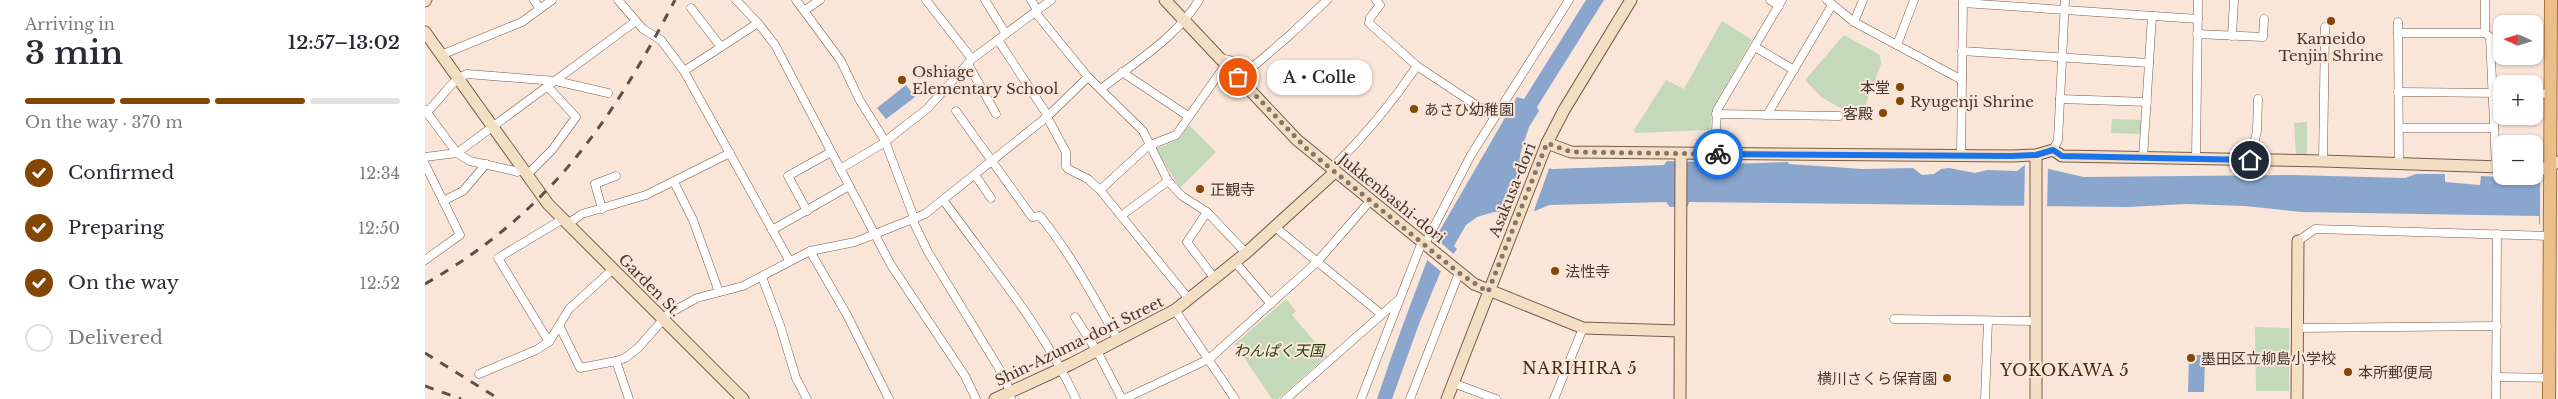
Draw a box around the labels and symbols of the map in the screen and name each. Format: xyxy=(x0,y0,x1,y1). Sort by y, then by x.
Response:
marker: Kameido Tenjin Shrine xyxy=(2325,15,2337,27)
north arrow xyxy=(2493,15,2543,65)
place label: Kameido Tenjin Shrine xyxy=(2279,29,2383,65)
pin xyxy=(1217,56,1259,98)
callout: A・Colle xyxy=(1268,60,1373,94)
place label: Oshiage Elementary School xyxy=(912,62,1059,98)
marker: Oshiage Elementary School xyxy=(896,74,908,86)
place label: 本堂 xyxy=(1860,78,1890,97)
marker: 本堂 xyxy=(1894,81,1906,93)
place label: Ryugenji Shrine xyxy=(1910,92,2034,111)
marker: Ryugenji Shrine xyxy=(1894,95,1906,107)
place label: あさひ幼稚園 xyxy=(1424,100,1514,119)
marker: あさひ幼稚園 xyxy=(1408,103,1420,115)
place label: 客殿 xyxy=(1843,104,1873,123)
marker: 客殿 xyxy=(1877,107,1889,119)
courier xyxy=(1693,129,1743,179)
pin xyxy=(2229,139,2271,181)
street label: Asakusa-dori xyxy=(1484,140,1540,241)
street label: Jukkenbashi-dori xyxy=(1333,148,1449,247)
place label: 正観寺 xyxy=(1210,180,1255,199)
marker: 正観寺 xyxy=(1194,183,1206,195)
street label: Garden St. xyxy=(615,250,685,320)
place label: 法性寺 xyxy=(1565,262,1610,281)
marker: 法性寺 xyxy=(1549,265,1561,277)
street label: Shin-Azuma-dori Street xyxy=(992,292,1167,390)
park label: わんぱく天国 xyxy=(1234,341,1326,360)
place label: 墨田区立柳島小学校 xyxy=(2201,349,2336,368)
marker: 墨田区立柳島小学校 xyxy=(2185,352,2197,364)
district label: NARIHIRA 5 xyxy=(1522,358,1638,378)
district label: YOKOKAWA 5 xyxy=(1999,360,2130,380)
place label: 本所郵便局 xyxy=(2358,363,2433,382)
marker: 本所郵便局 xyxy=(2342,366,2354,378)
place label: 横川さくら保育園 xyxy=(1817,369,1937,388)
marker: 横川さくら保育園 xyxy=(1941,372,1953,384)

